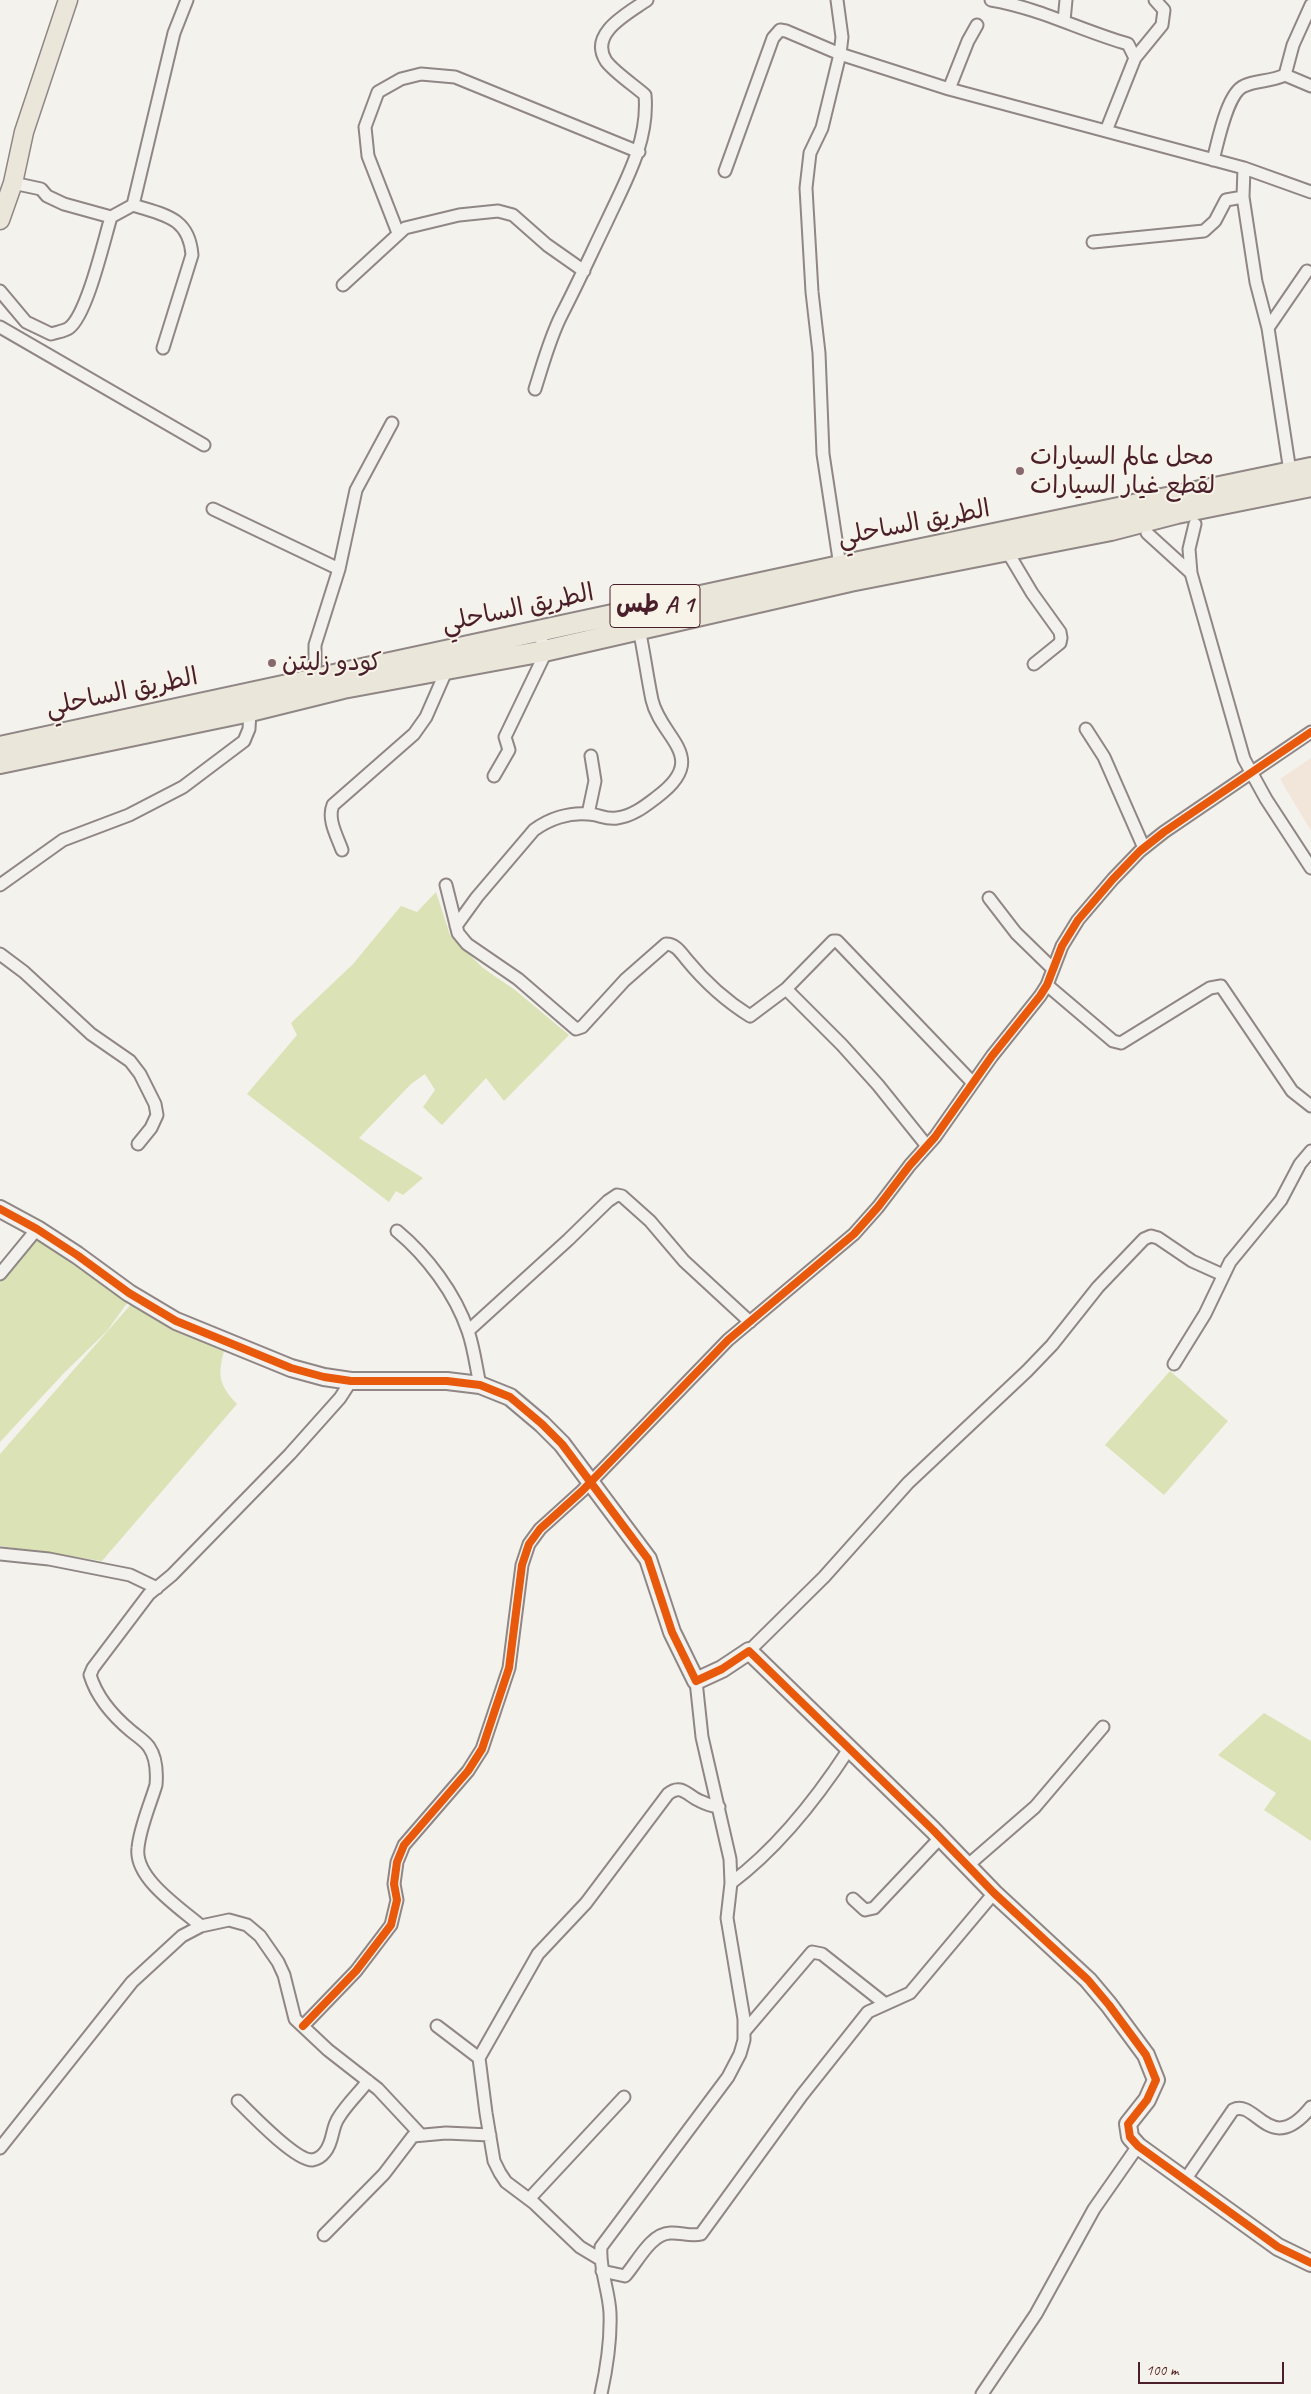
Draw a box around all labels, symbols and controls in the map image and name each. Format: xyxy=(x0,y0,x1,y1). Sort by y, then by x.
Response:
place label: محل عالم السيارات لقطع غيار السيارات xyxy=(1030,442,1215,501)
marker: محل عالم السيارات لقطع غيار السيارات xyxy=(1014,465,1026,477)
street label: الطريق الساحلي xyxy=(835,495,993,553)
street label: الطريق الساحلي xyxy=(439,578,597,640)
road number: طس A 1 xyxy=(610,584,700,628)
place label: كودو زليتن xyxy=(282,648,382,678)
marker: كودو زليتن xyxy=(266,657,278,669)
street label: الطريق الساحلي xyxy=(43,662,201,724)
scale bar xyxy=(1141,2352,1287,2384)
text: 100 m xyxy=(1146,2361,1178,2380)

